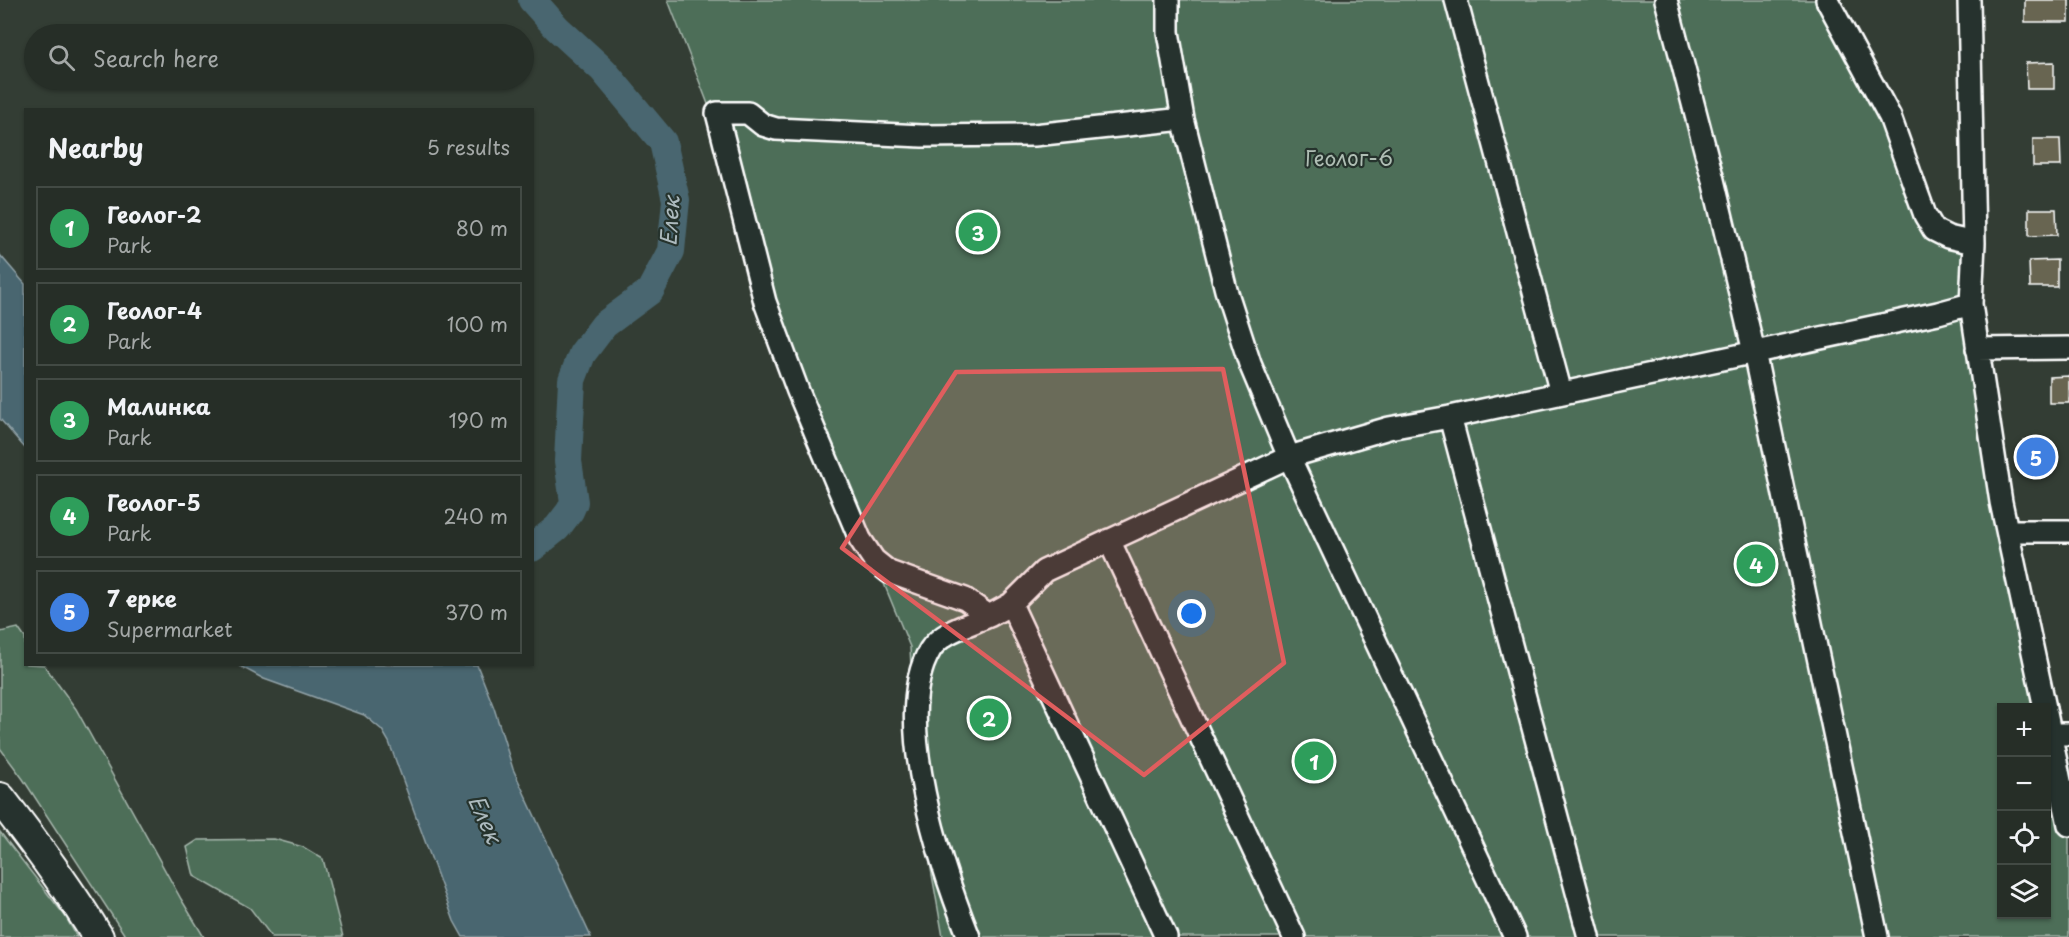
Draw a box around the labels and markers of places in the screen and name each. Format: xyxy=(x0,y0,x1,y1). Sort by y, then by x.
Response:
pin: 3 xyxy=(958,210,998,254)
pin: 5 xyxy=(2016,434,2056,480)
pin: 4 xyxy=(1736,542,1776,586)
pin: 2 xyxy=(970,696,1008,740)
pin: 1 xyxy=(1294,738,1334,783)

